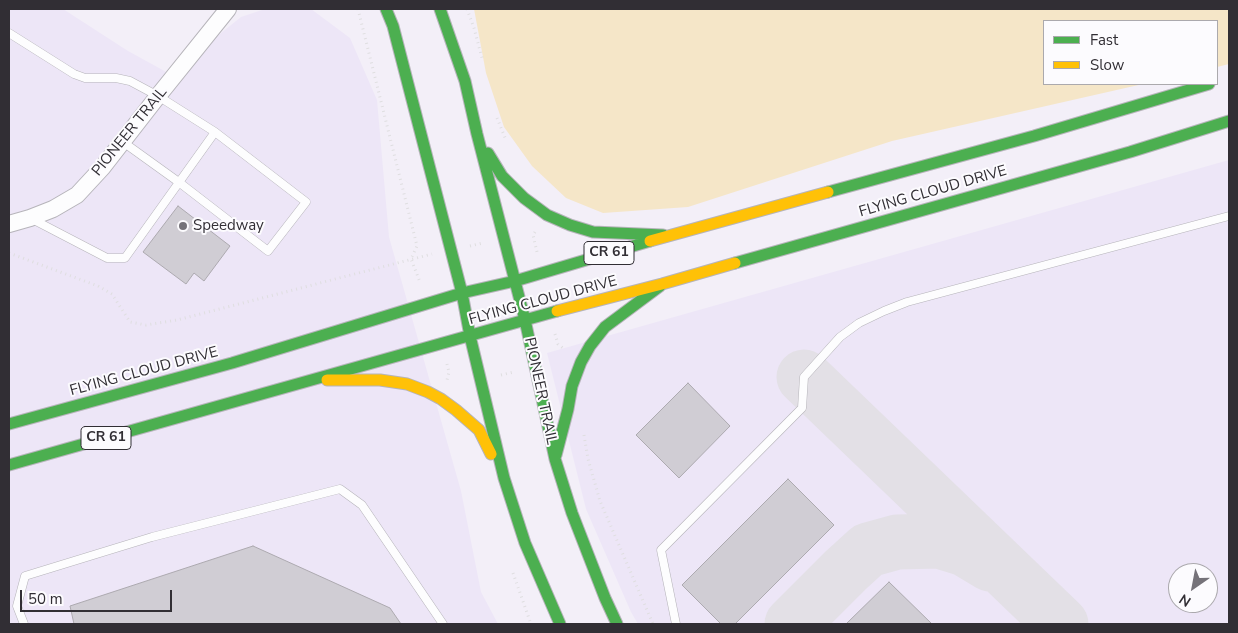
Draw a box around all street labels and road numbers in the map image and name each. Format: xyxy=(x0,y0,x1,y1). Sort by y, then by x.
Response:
street label: PIONEER TRAIL xyxy=(89,84,171,180)
street label: FLYING CLOUD DRIVE xyxy=(857,162,1009,222)
road number: CR 61 xyxy=(584,242,634,264)
street label: FLYING CLOUD DRIVE xyxy=(467,273,619,329)
street label: PIONEER TRAIL xyxy=(520,336,560,446)
street label: FLYING CLOUD DRIVE xyxy=(68,344,220,400)
road number: CR 61 xyxy=(81,426,131,449)

